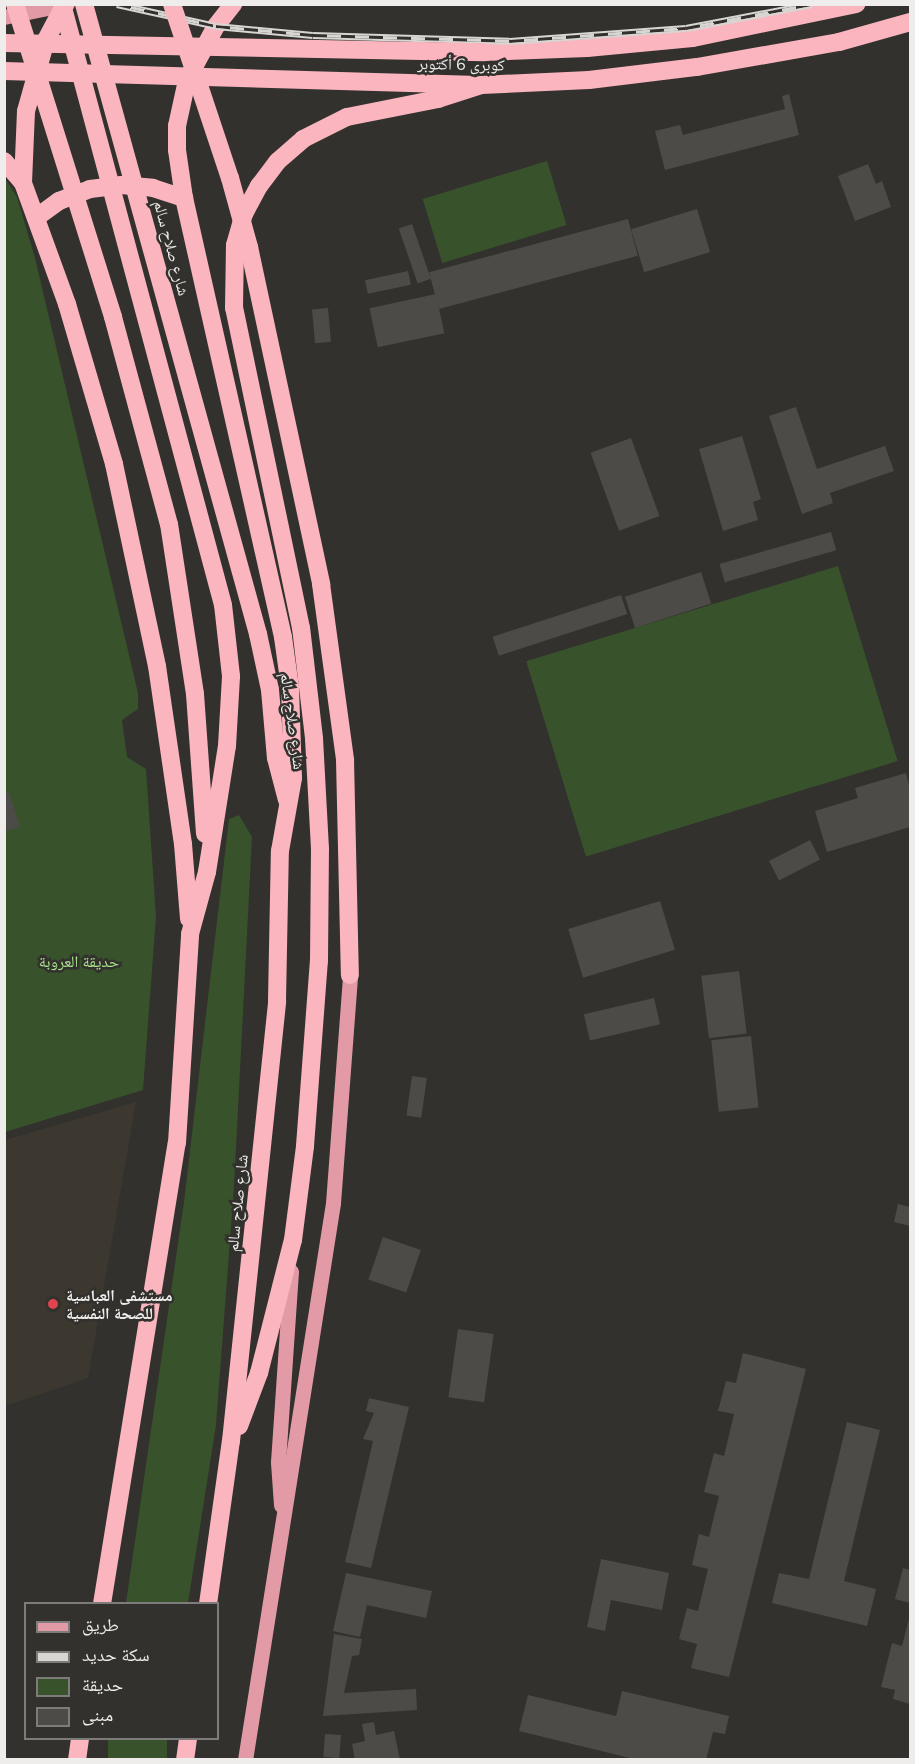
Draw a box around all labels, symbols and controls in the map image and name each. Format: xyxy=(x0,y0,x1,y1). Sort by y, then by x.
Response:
street label: كوبرى 6 أكتوبر xyxy=(417,54,505,74)
street label: شارع صلاح سالم xyxy=(150,198,194,298)
street label: شارع صلاح سالم xyxy=(277,671,309,771)
park label: حديقة العروبة xyxy=(39,951,119,971)
street label: شارع صلاح سالم xyxy=(222,1153,252,1253)
place label: مستشفى العباسية للصحة النفسية xyxy=(66,1285,173,1323)
marker: مستشفى العباسية للصحة النفسية xyxy=(44,1295,62,1313)
legend xyxy=(24,1602,219,1740)
text: طريق xyxy=(82,1613,119,1636)
text: سكة حديد xyxy=(82,1643,150,1666)
text: حديقة xyxy=(82,1673,123,1696)
text: مبنى xyxy=(82,1703,113,1726)

